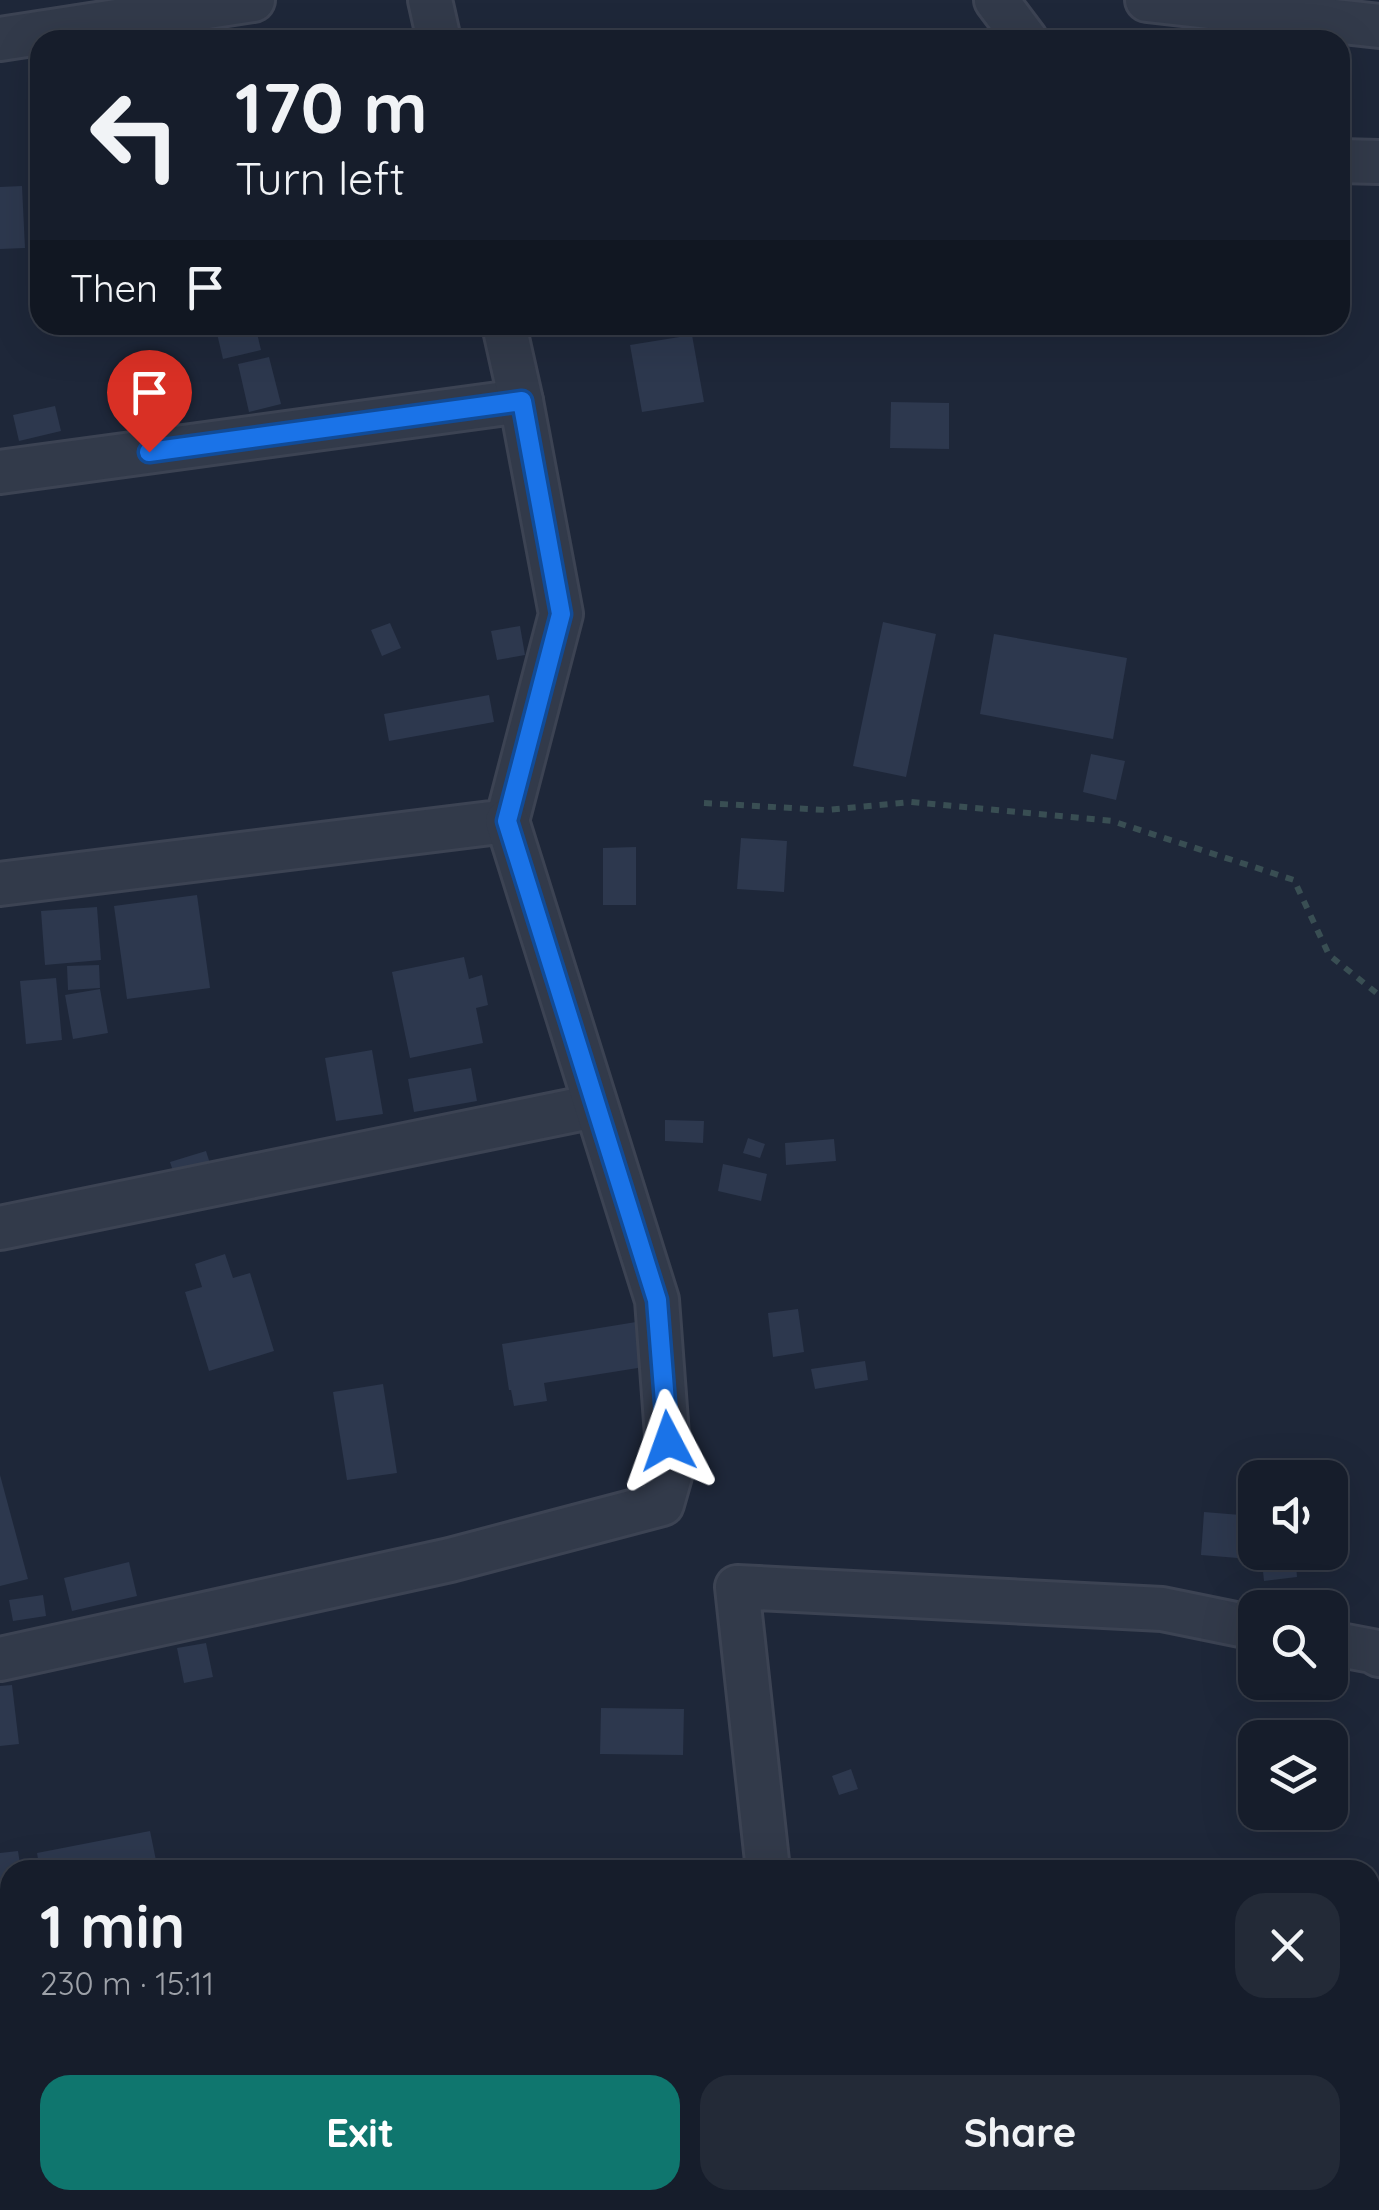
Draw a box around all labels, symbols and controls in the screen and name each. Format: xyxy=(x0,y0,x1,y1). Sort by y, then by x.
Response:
text: 170 m xyxy=(235,63,428,151)
icon: left xyxy=(70,70,200,200)
text: Turn left xyxy=(235,150,405,206)
icon: arrive xyxy=(178,260,233,315)
text: Then xyxy=(70,264,158,312)
pin xyxy=(107,350,192,453)
icon: arrive xyxy=(122,365,177,420)
position arrow xyxy=(616,1389,720,1493)
map controls xyxy=(1238,1460,1348,1830)
button: sound xyxy=(1238,1460,1348,1570)
button: search xyxy=(1238,1590,1348,1700)
button: layers xyxy=(1238,1720,1348,1830)
text: 1 min xyxy=(40,1888,185,1963)
button: close xyxy=(1235,1893,1340,1998)
text: 230 m · 15:11 xyxy=(40,1963,214,2003)
button: Exit xyxy=(40,2075,680,2190)
button: Share xyxy=(700,2075,1340,2190)

